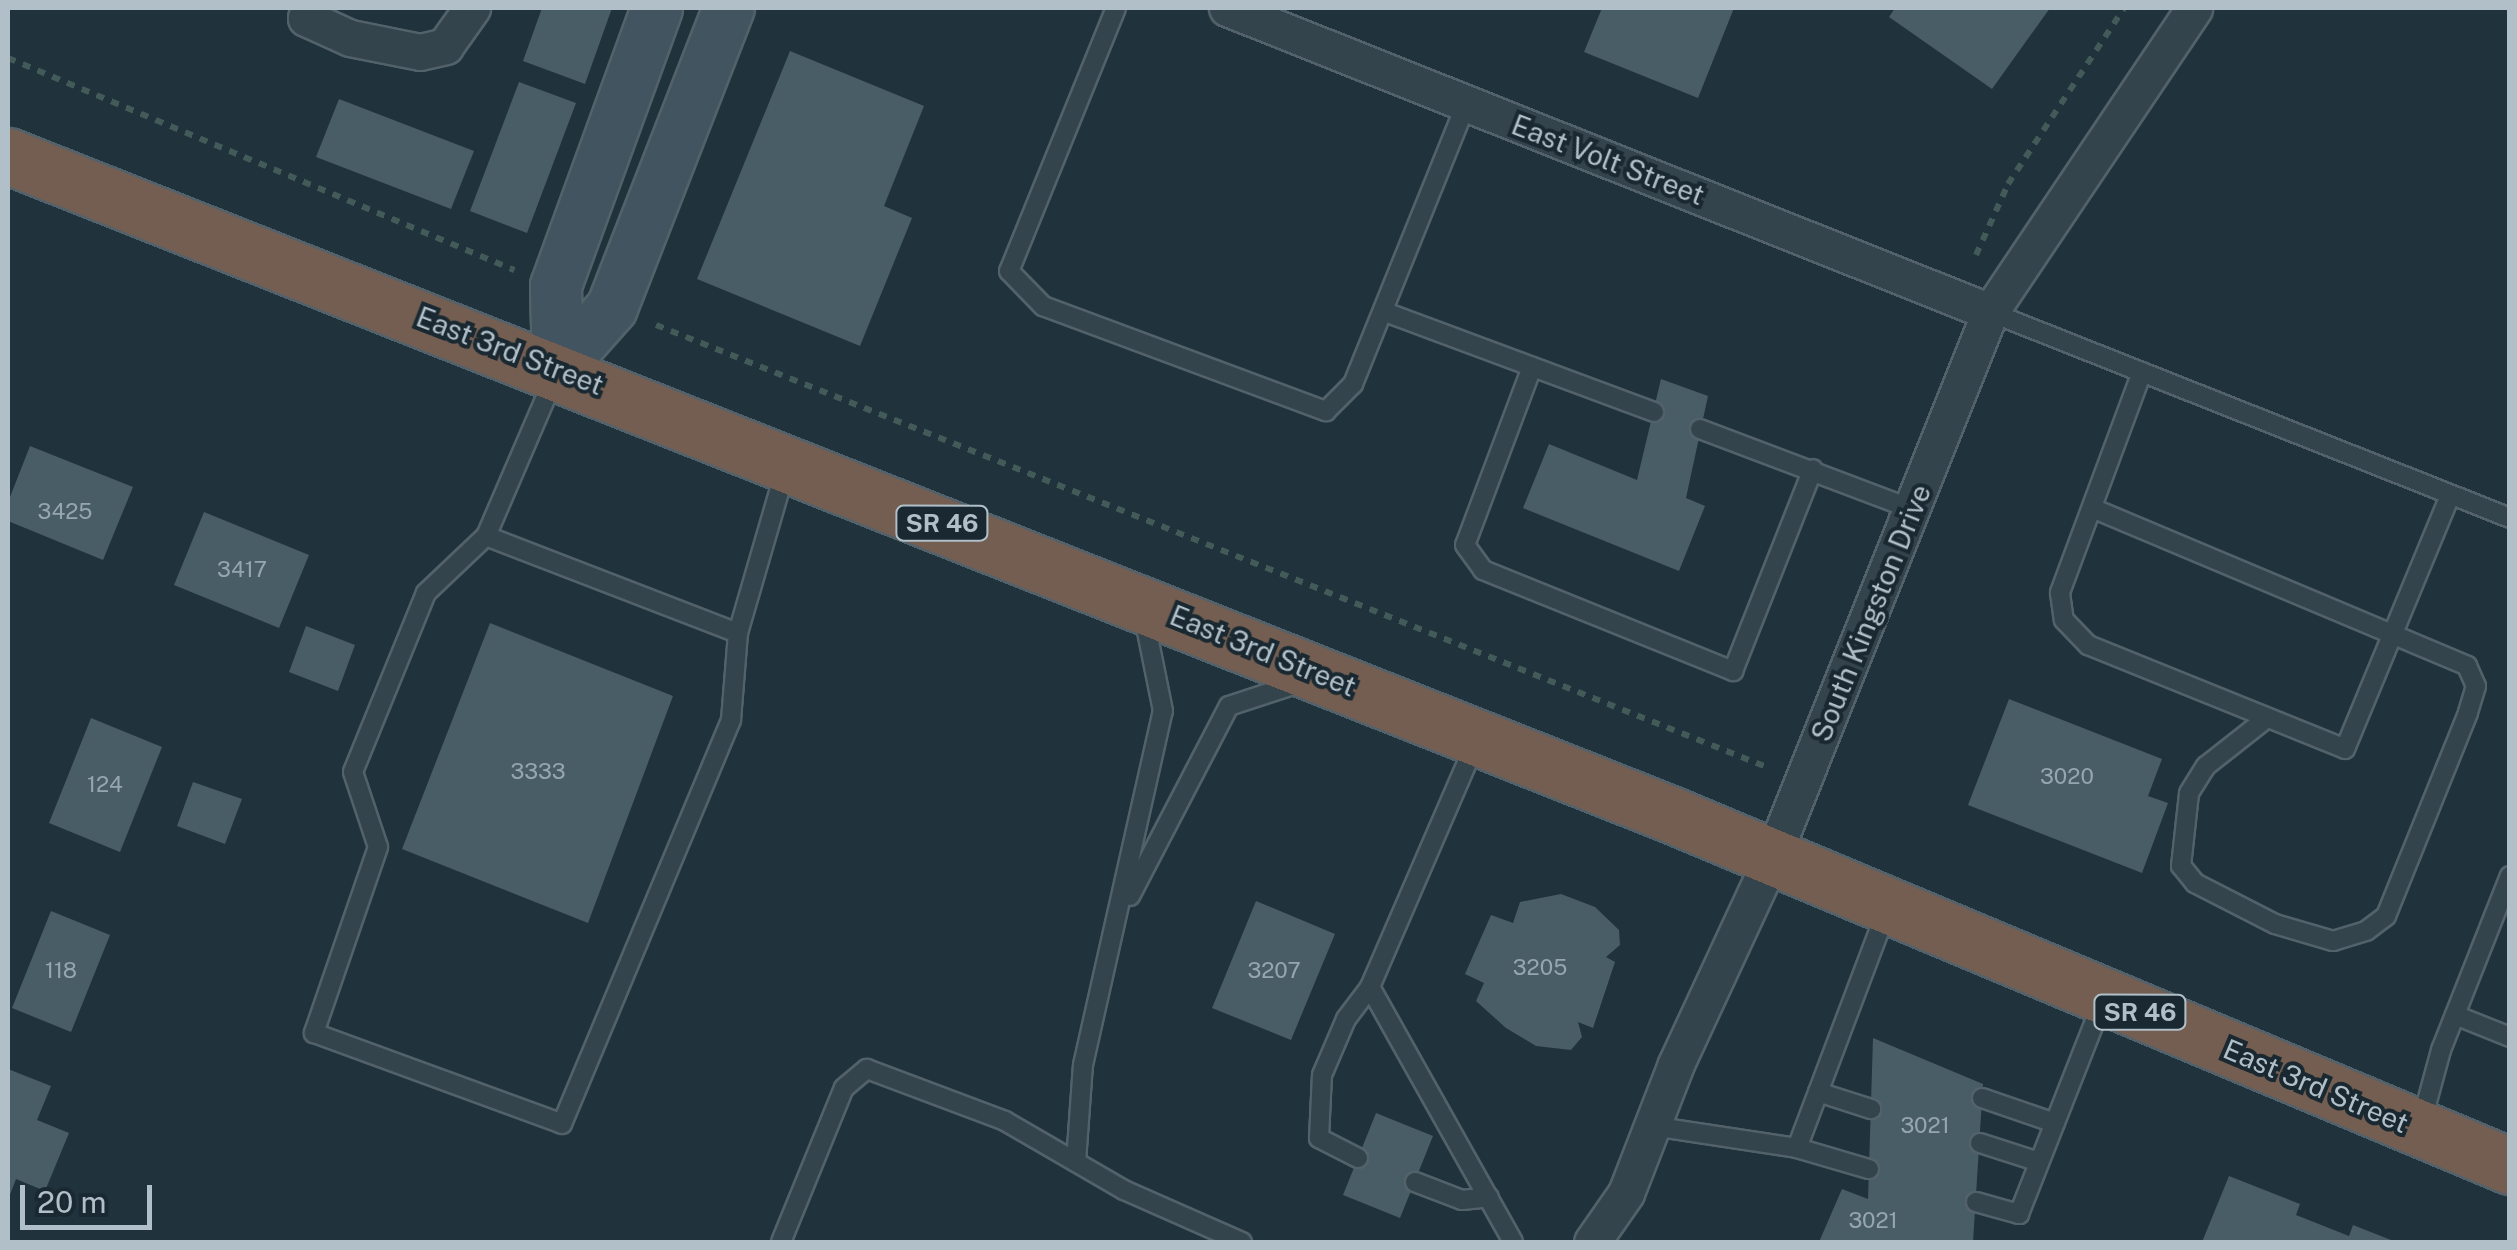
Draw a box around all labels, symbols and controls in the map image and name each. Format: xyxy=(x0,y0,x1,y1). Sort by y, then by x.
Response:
street label: East Volt Street xyxy=(1507,108,1709,212)
street label: East 3rd Street xyxy=(412,300,608,402)
street label: South Kingston Drive xyxy=(1804,480,1938,746)
house number: 3425 xyxy=(38,499,92,525)
road number: SR 46 xyxy=(894,503,990,543)
house number: 3417 xyxy=(217,557,267,583)
street label: East 3rd Street xyxy=(1165,598,1361,704)
house number: 3333 xyxy=(510,759,566,785)
house number: 3020 xyxy=(2040,764,2094,790)
house number: 124 xyxy=(87,772,123,798)
house number: 3205 xyxy=(1513,955,1567,981)
house number: 118 xyxy=(45,958,77,984)
house number: 3207 xyxy=(1247,958,1301,984)
road number: SR 46 xyxy=(2092,992,2188,1032)
street label: East 3rd Street xyxy=(2218,1032,2414,1140)
house number: 3021 xyxy=(1900,1113,1950,1139)
scale bar xyxy=(25,1165,158,1227)
text: 20 m xyxy=(37,1184,106,1220)
house number: 3021 xyxy=(1848,1208,1898,1234)

